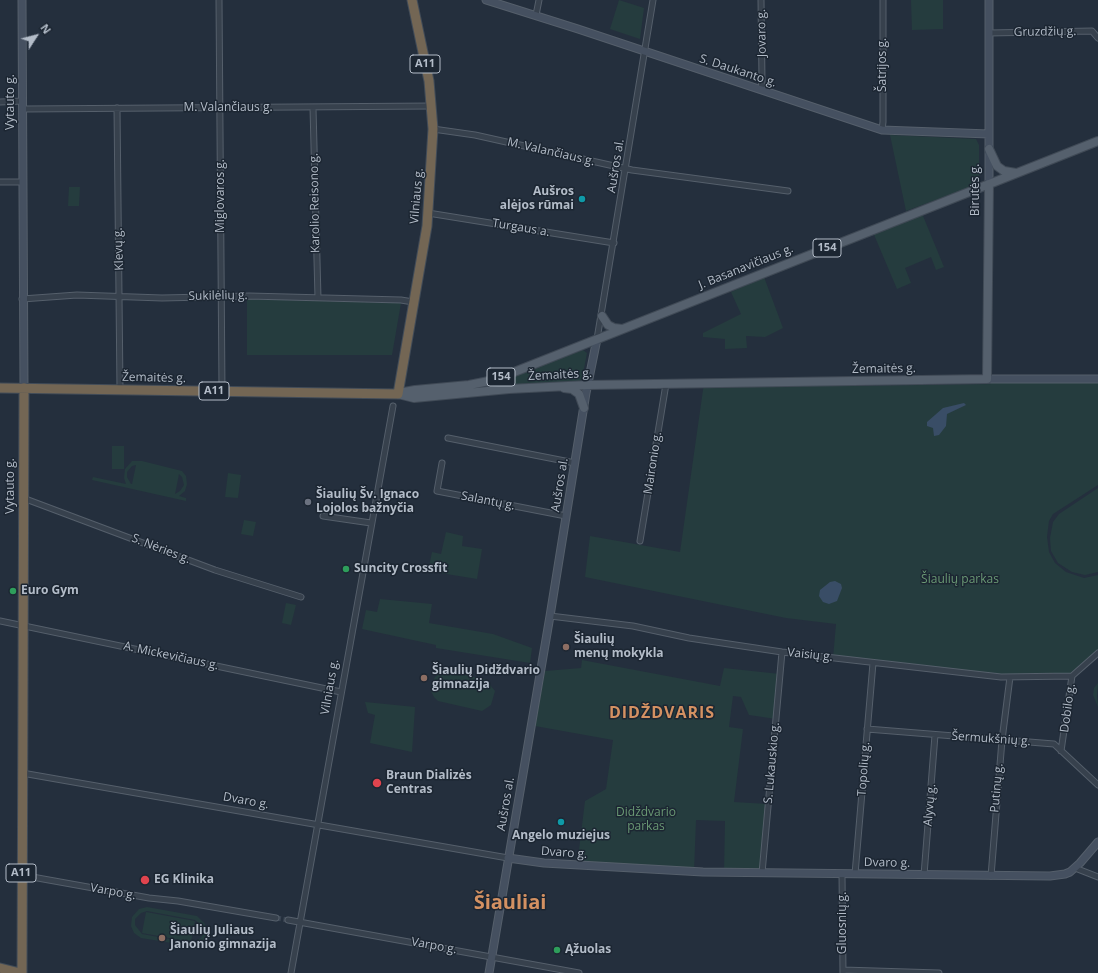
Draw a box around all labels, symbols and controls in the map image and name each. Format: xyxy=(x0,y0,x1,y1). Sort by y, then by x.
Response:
street label: Jovaro g. xyxy=(754,9,770,57)
north arrow xyxy=(16,16,56,56)
text: N xyxy=(37,21,55,37)
street label: Gruzdžių g. xyxy=(1014,24,1076,40)
street label: Šatrijos g. xyxy=(876,38,890,92)
street label: S. Daukanto g. xyxy=(698,52,778,90)
road number: A11 xyxy=(410,55,440,73)
street label: Vytauto g. xyxy=(4,74,18,130)
street label: M. Valančiaus g. xyxy=(183,101,273,115)
street label: M. Valančiaus g. xyxy=(506,135,596,169)
street label: Aušros al. xyxy=(605,138,627,194)
street label: Karolio Reisono g. xyxy=(307,153,323,253)
street label: Miglovaros g. xyxy=(214,159,228,233)
street label: Birutės g. xyxy=(969,164,983,216)
street label: Vilniaus g. xyxy=(407,167,427,225)
place label: Aušros alėjos rūmai xyxy=(500,185,574,213)
marker: Aušros alėjos rūmai xyxy=(577,194,587,204)
street label: Turgaus a. xyxy=(491,216,551,240)
street label: Klevų g. xyxy=(111,227,127,271)
road number: 154 xyxy=(813,239,841,257)
street label: J. Basanavičiaus g. xyxy=(697,241,795,293)
street label: Sukilėlių g. xyxy=(188,288,248,304)
street label: Žemaitės g. xyxy=(852,361,916,377)
street label: Žemaitės g. xyxy=(528,366,592,384)
road number: 154 xyxy=(487,368,515,386)
street label: Žemaitės g. xyxy=(122,370,186,386)
road number: A11 xyxy=(199,382,229,400)
street label: Maironio g. xyxy=(641,431,665,495)
street label: Aušros al. xyxy=(549,457,571,513)
street label: Vytauto g. xyxy=(4,458,18,514)
place label: Šiaulių Šv. Ignaco Lojolos bažnyčia xyxy=(316,488,419,516)
street label: Salantų g. xyxy=(460,489,516,513)
marker: Šiaulių Šv. Ignaco Lojolos bažnyčia xyxy=(303,497,313,507)
street label: S. Nėries g. xyxy=(130,531,192,567)
place label: Suncity Crossfit xyxy=(354,562,447,576)
marker: Suncity Crossfit xyxy=(341,564,351,574)
park label: Šiaulių parkas xyxy=(921,573,999,587)
place label: Euro Gym xyxy=(21,584,79,598)
marker: Euro Gym xyxy=(8,586,18,596)
place label: Šiaulių menų mokykla xyxy=(574,633,664,661)
street label: A. Mickevičiaus g. xyxy=(122,639,220,673)
marker: Šiaulių menų mokykla xyxy=(561,642,571,652)
street label: Vaisių g. xyxy=(787,645,833,665)
street label: Vilniaus g. xyxy=(318,658,342,716)
place label: Šiaulių Didždvario gimnazija xyxy=(432,664,540,692)
marker: Šiaulių Didždvario gimnazija xyxy=(419,673,429,683)
street label: Dobilo g. xyxy=(1057,683,1079,733)
district label: DIDŽDVARIS xyxy=(609,703,715,723)
street label: S. Lukauskio g. xyxy=(761,722,783,804)
street label: Šermukšnių g. xyxy=(951,729,1031,749)
street label: Topolių g. xyxy=(855,741,873,797)
street label: Putinų g. xyxy=(988,763,1006,813)
place label: Braun Dializės Centras xyxy=(386,769,472,797)
street label: Aušros al. xyxy=(494,776,518,832)
marker: Braun Dializės Centras xyxy=(371,777,383,789)
street label: Alyvų g. xyxy=(921,783,939,827)
street label: Dvaro g. xyxy=(222,790,270,812)
park label: Didždvario parkas xyxy=(616,806,676,834)
marker: Angelo muziejus xyxy=(556,817,566,827)
place label: Angelo muziejus xyxy=(512,829,610,843)
street label: Dvaro g. xyxy=(540,844,588,862)
street label: Dvaro g. xyxy=(864,855,910,871)
road number: A11 xyxy=(6,864,36,882)
place label: EG Klinika xyxy=(154,873,214,887)
marker: EG Klinika xyxy=(139,874,151,886)
street label: Varpo g. xyxy=(89,881,137,903)
district label: Šiauliai xyxy=(474,891,546,915)
street label: Gluosnių g. xyxy=(836,892,850,954)
place label: Šiaulių Juliaus Janonio gimnazija xyxy=(170,924,276,952)
marker: Šiaulių Juliaus Janonio gimnazija xyxy=(157,933,167,943)
street label: Varpo g. xyxy=(410,935,458,957)
place label: Ąžuolas xyxy=(565,943,611,957)
marker: Ąžuolas xyxy=(552,945,562,955)

